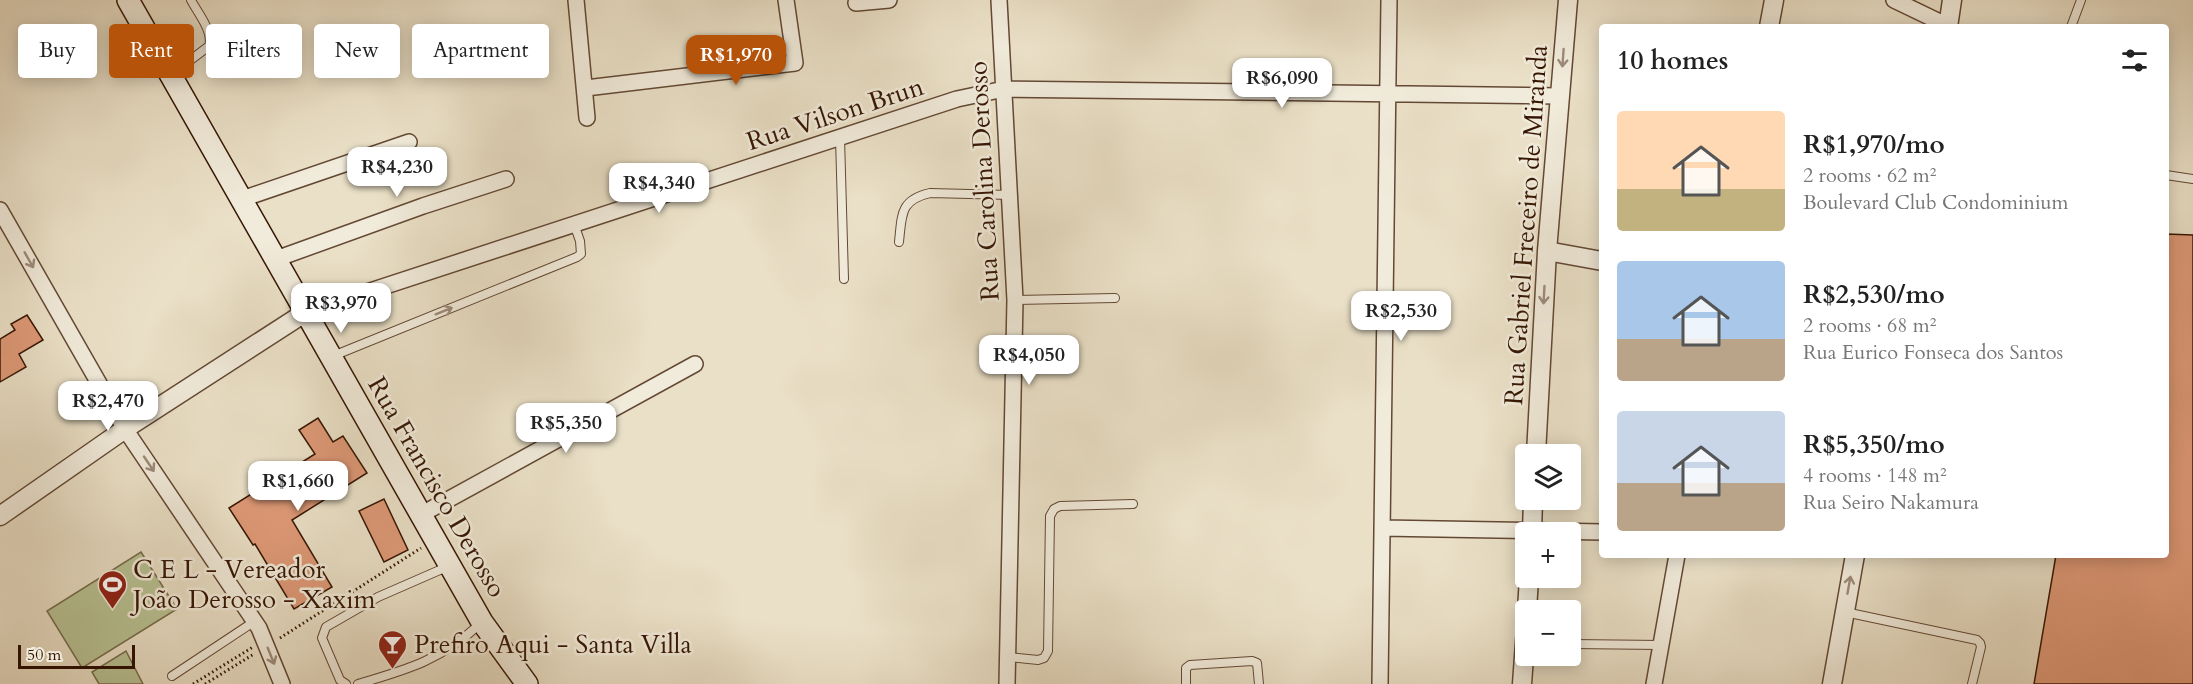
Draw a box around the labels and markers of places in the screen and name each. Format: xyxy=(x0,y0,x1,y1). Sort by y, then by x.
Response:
pin: R$1,970 xyxy=(681,35,791,86)
pin: R$6,090 xyxy=(1227,58,1337,109)
pin: R$4,230 xyxy=(342,147,452,198)
pin: R$4,340 xyxy=(604,163,714,214)
pin: R$3,970 xyxy=(286,283,396,334)
pin: R$2,530 xyxy=(1346,291,1456,342)
pin: R$4,050 xyxy=(974,335,1084,386)
pin: R$2,470 xyxy=(53,381,163,432)
pin: R$5,350 xyxy=(511,403,621,454)
pin: R$1,660 xyxy=(243,461,353,512)
place label: C E L - Vereador João Derosso - Xaxim xyxy=(129,552,376,617)
sports icon: C E L - Vereador João Derosso - Xaxim xyxy=(96,568,128,610)
place label: Prefiro Aqui - Santa Villa xyxy=(414,627,692,662)
bar icon: Prefiro Aqui - Santa Villa xyxy=(377,628,409,670)

